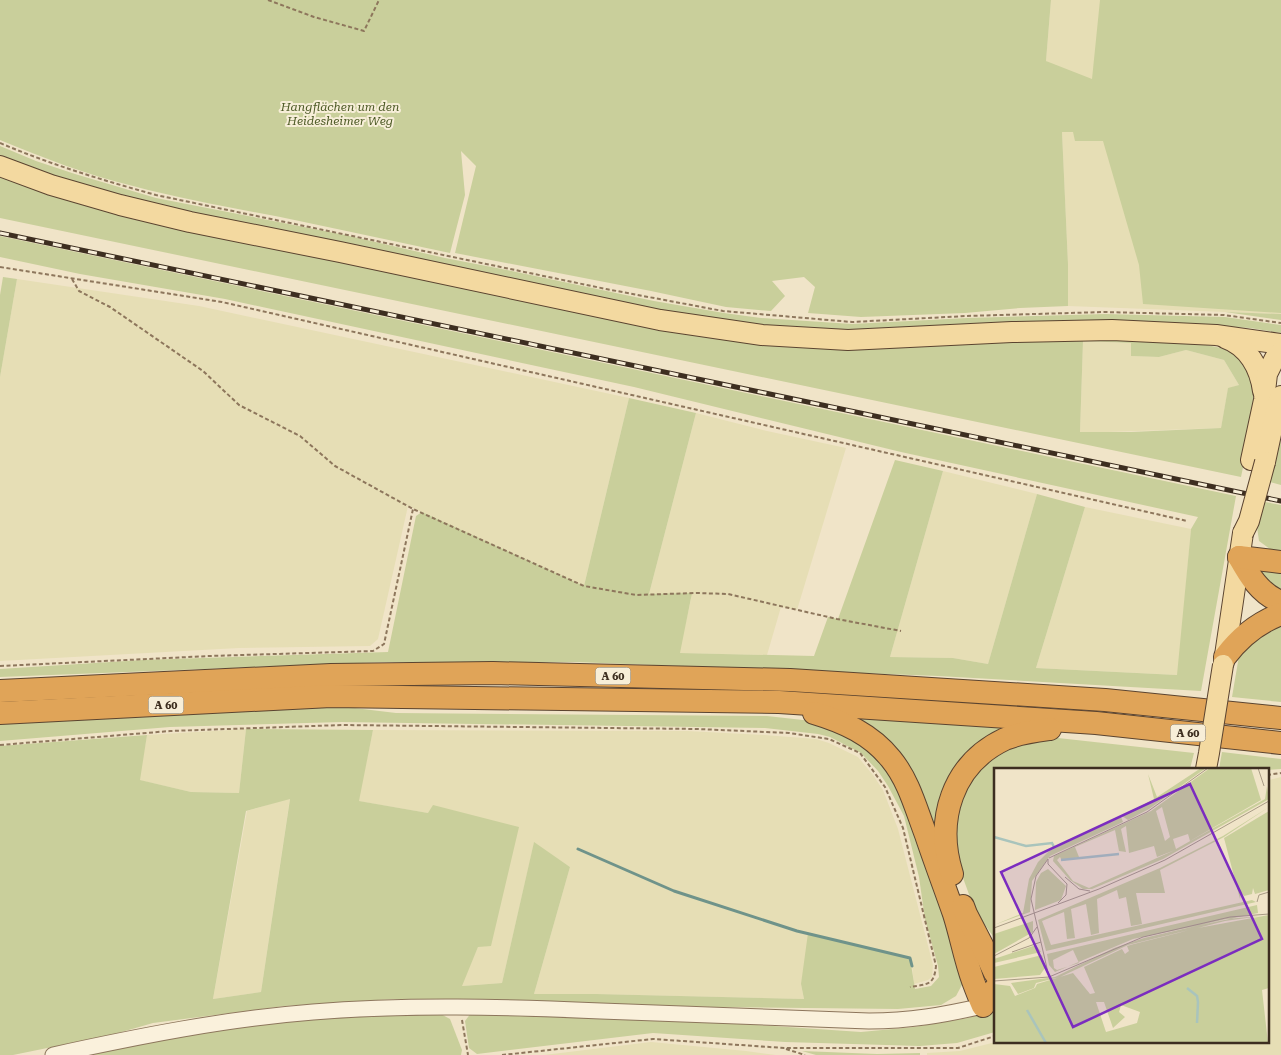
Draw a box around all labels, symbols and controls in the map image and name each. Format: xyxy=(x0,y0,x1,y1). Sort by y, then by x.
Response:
park label: Hangflächen um den Heidesheimer Weg xyxy=(280,100,399,128)
road number: A 60 xyxy=(596,668,630,684)
road number: A 60 xyxy=(148,696,184,714)
road number: A 60 xyxy=(1170,724,1206,741)
inset map xyxy=(994,768,1268,1042)

